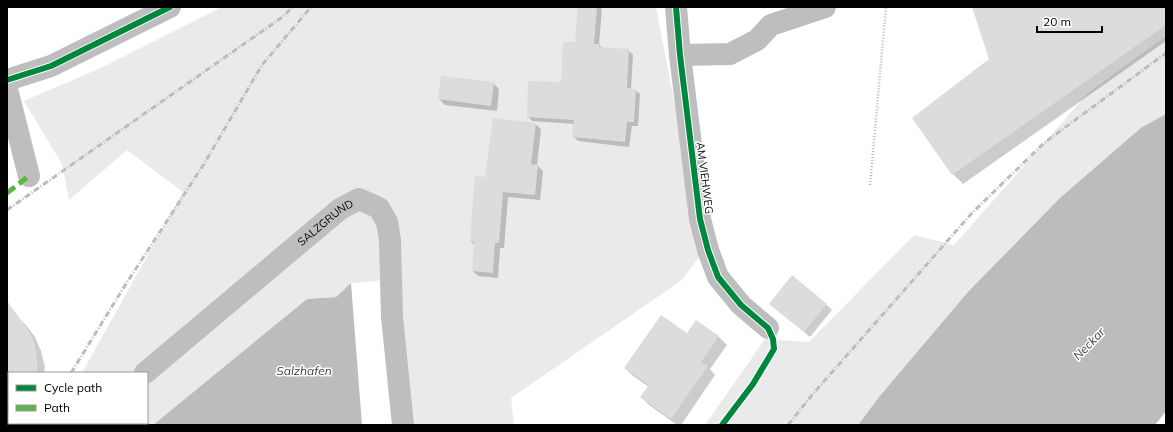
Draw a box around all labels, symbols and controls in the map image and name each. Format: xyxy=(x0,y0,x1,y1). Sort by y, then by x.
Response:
scale bar xyxy=(1037,8,1102,34)
text: 20 m xyxy=(1043,14,1071,29)
street label: AM VIEHWEG xyxy=(694,141,716,215)
street label: SALZGRUND xyxy=(295,196,356,249)
water label: Neckar xyxy=(1070,324,1108,363)
water label: Salzhafen xyxy=(276,363,332,378)
legend xyxy=(8,372,148,424)
text: Cycle path xyxy=(44,380,102,395)
text: Path xyxy=(44,400,70,415)

